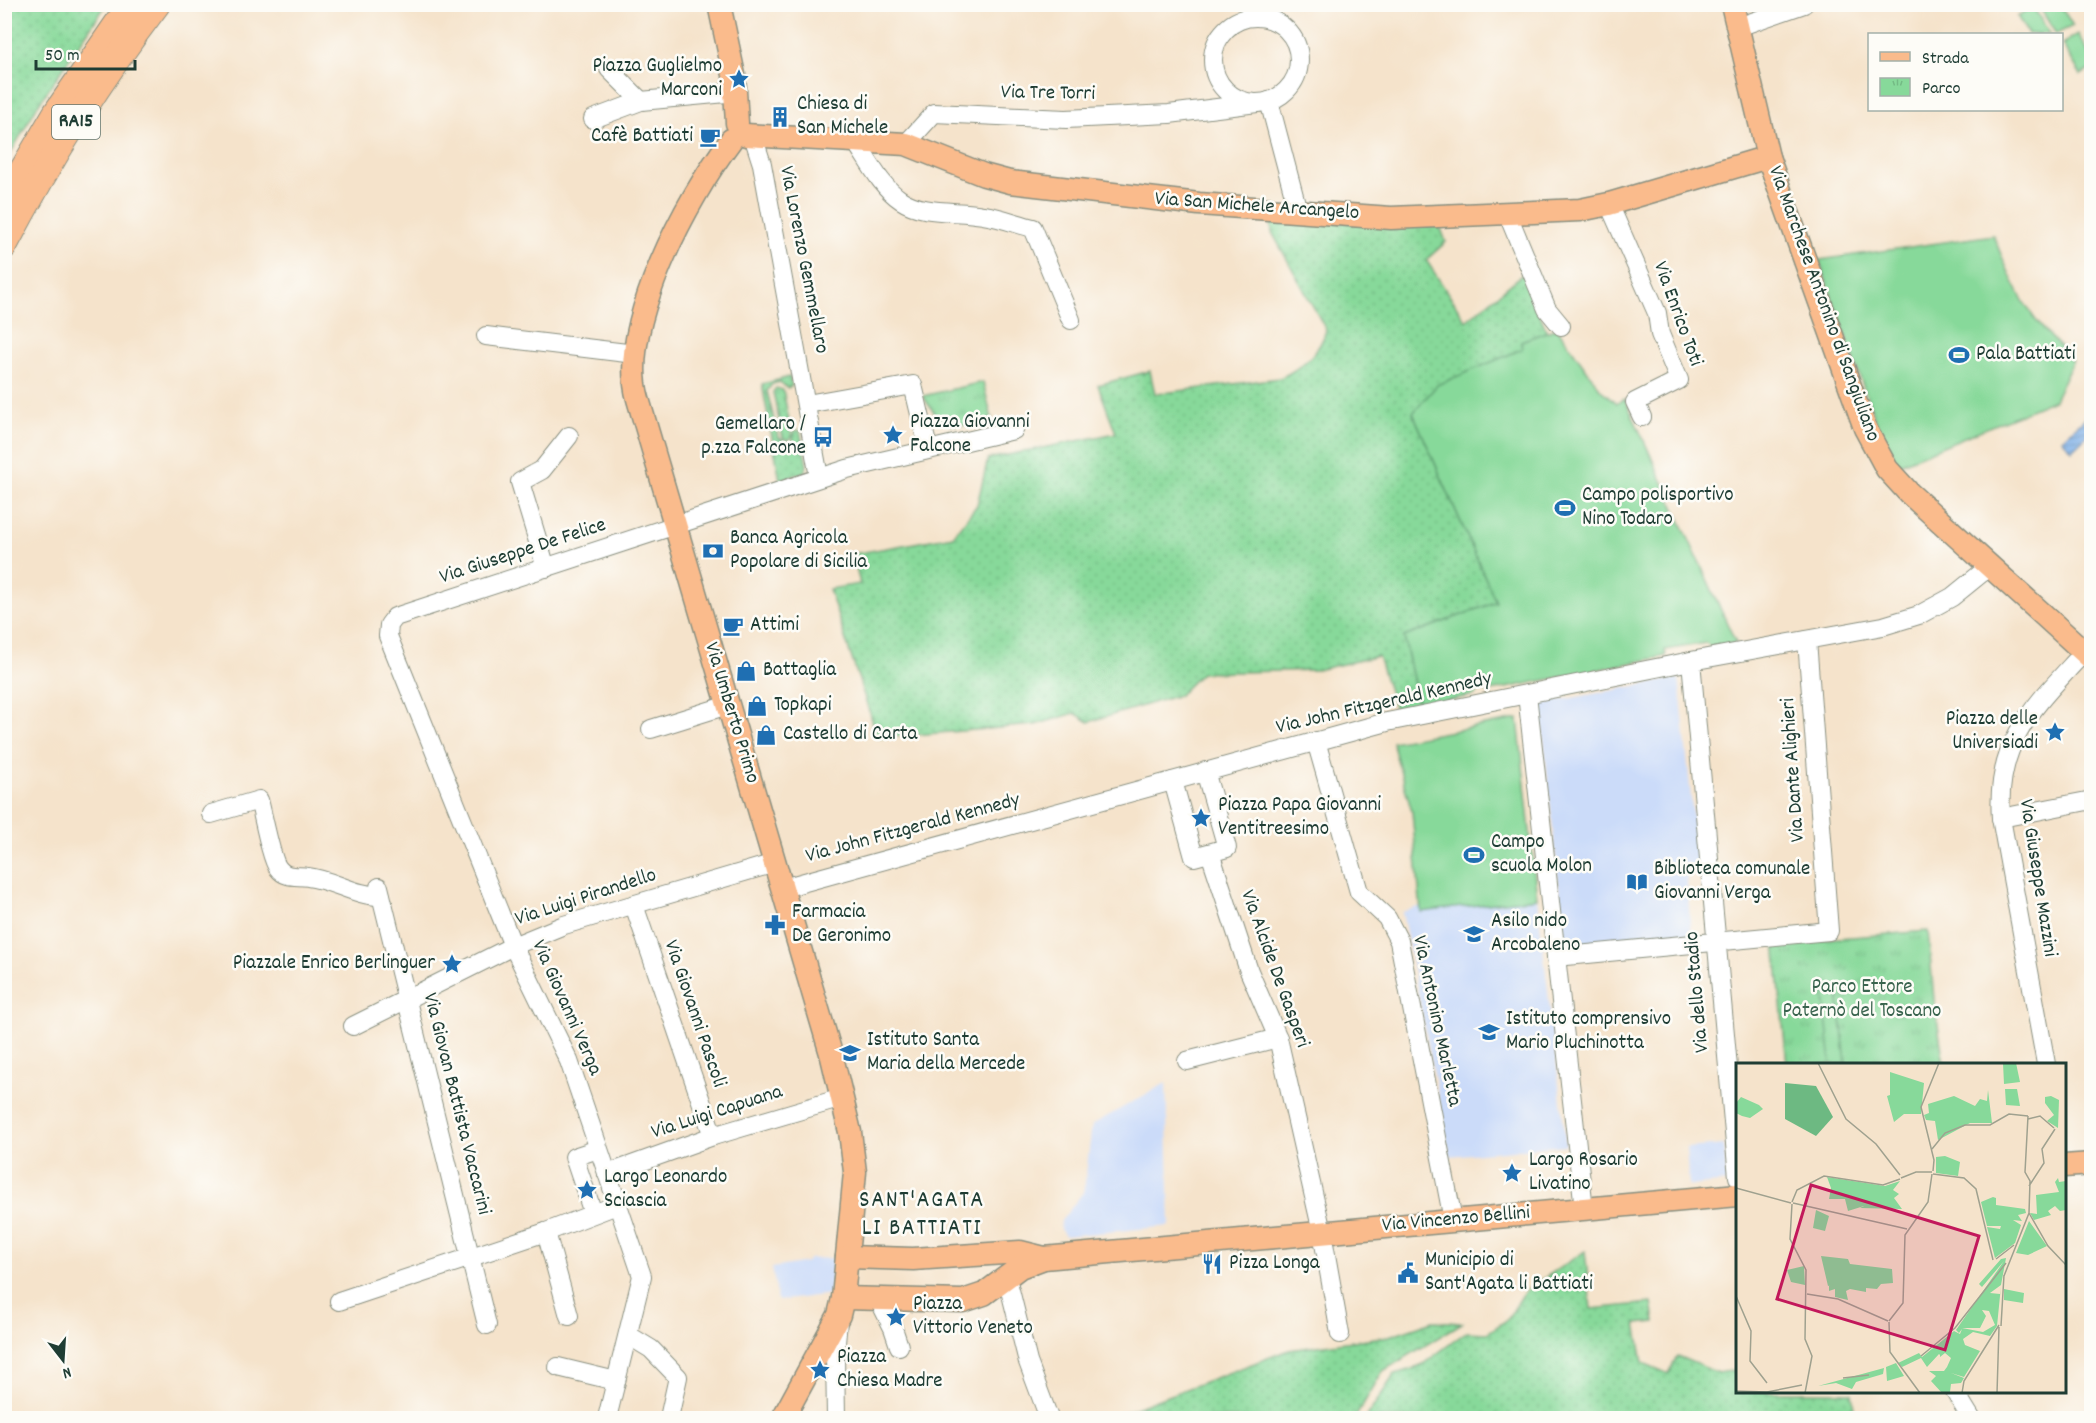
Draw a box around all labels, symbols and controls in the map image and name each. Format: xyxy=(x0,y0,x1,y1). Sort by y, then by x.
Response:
scale bar xyxy=(36,33,135,71)
legend xyxy=(1868,33,2063,111)
text: 50 m xyxy=(45,44,80,69)
text: Strada xyxy=(1922,47,1969,72)
place label: Piazza Guglielmo Marconi xyxy=(592,52,722,106)
place icon: Piazza Guglielmo Marconi xyxy=(727,67,751,91)
text: Parco xyxy=(1922,77,1961,102)
street label: Via Tre Torri xyxy=(1001,78,1095,110)
place label: Chiesa di San Michele xyxy=(797,90,888,144)
road number: RA15 xyxy=(52,105,100,139)
building icon: Chiesa di San Michele xyxy=(768,105,792,129)
place label: Cafè Battiati xyxy=(591,122,693,152)
cafe icon: Cafè Battiati xyxy=(698,125,722,149)
street label: Via Marchese Antonino di Sangiuliano xyxy=(1759,162,1887,446)
street label: Via Lorenzo Gemmellaro xyxy=(770,164,836,356)
street label: Via San Michele Arcangelo xyxy=(1154,185,1360,229)
street label: Via Enrico Toti xyxy=(1644,257,1710,371)
place label: Pala Battiati xyxy=(1976,340,2076,370)
sports icon: Pala Battiati xyxy=(1947,343,1971,367)
place label: Piazza Giovanni Falcone xyxy=(910,408,1030,462)
place label: Gemellaro / p.zza Falcone xyxy=(701,410,806,464)
place icon: Piazza Giovanni Falcone xyxy=(881,423,905,447)
bus stop icon: Gemellaro / p.zza Falcone xyxy=(811,425,835,449)
place label: Campo polisportivo Nino Todaro xyxy=(1582,481,1734,535)
sports icon: Campo polisportivo Nino Todaro xyxy=(1553,496,1577,520)
street label: Via Giuseppe De Felice xyxy=(436,511,610,593)
place label: Banca Agricola Popolare di Sicilia xyxy=(730,524,868,578)
bank icon: Banca Agricola Popolare di Sicilia xyxy=(701,539,725,563)
place label: Attimi xyxy=(750,611,799,641)
cafe icon: Attimi xyxy=(721,614,745,638)
street label: Via Umberto Primo xyxy=(695,639,767,787)
place label: Battaglia xyxy=(763,656,837,686)
shop icon: Battaglia xyxy=(734,659,758,683)
street label: Via John Fitzgerald Kennedy xyxy=(1273,664,1495,743)
place label: Topkapi xyxy=(774,691,832,721)
shop icon: Topkapi xyxy=(745,694,769,718)
street label: Via Dante Alighieri xyxy=(1774,697,1814,843)
place label: Piazza delle Universiadi xyxy=(1946,705,2038,759)
place label: Castello di Carta xyxy=(783,720,918,750)
place icon: Piazza delle Universiadi xyxy=(2043,720,2067,744)
shop icon: Castello di Carta xyxy=(754,723,778,747)
street label: Via John Fitzgerald Kennedy xyxy=(803,786,1024,872)
place label: Piazza Papa Giovanni Ventitreesimo xyxy=(1218,791,1381,845)
street label: Via Giuseppe Mazzini xyxy=(2010,797,2064,959)
place icon: Piazza Papa Giovanni Ventitreesimo xyxy=(1189,806,1213,830)
place label: Campo scuola Molon xyxy=(1491,828,1592,882)
sports icon: Campo scuola Molon xyxy=(1462,843,1486,867)
place label: Biblioteca comunale Giovanni Verga xyxy=(1654,855,1810,909)
street label: Via Luigi Pirandello xyxy=(511,861,661,935)
library icon: Biblioteca comunale Giovanni Verga xyxy=(1625,870,1649,894)
street label: Via Alcide De Gasperi xyxy=(1232,886,1317,1052)
place label: Farmacia De Geronimo xyxy=(792,898,891,952)
place label: Asilo nido Arcobaleno xyxy=(1491,907,1580,961)
pharmacy icon: Farmacia De Geronimo xyxy=(763,913,787,937)
school or university icon: Asilo nido Arcobaleno xyxy=(1462,922,1486,946)
street label: Via dello Stadio xyxy=(1678,930,1718,1054)
street label: Via Antonino Marletta xyxy=(1403,933,1469,1110)
street label: Via Giovanni Verga xyxy=(523,936,610,1081)
street label: Via Giovanni Pascoli xyxy=(655,936,733,1092)
place label: Piazzale Enrico Berlinguer xyxy=(233,949,435,979)
place icon: Piazzale Enrico Berlinguer xyxy=(440,952,464,976)
park label: Parco Ettore Paternò del Toscano xyxy=(1783,973,1941,1027)
street label: Via Giovan Battista Vaccarini xyxy=(414,990,498,1218)
place label: Istituto comprensivo Mario Pluchinotta xyxy=(1506,1005,1671,1059)
school or university icon: Istituto comprensivo Mario Pluchinotta xyxy=(1477,1020,1501,1044)
place label: Istituto Santa Maria della Mercede xyxy=(867,1026,1025,1080)
school or university icon: Istituto Santa Maria della Mercede xyxy=(838,1041,862,1065)
inset map xyxy=(1736,1063,2066,1393)
street label: Via Luigi Capuana xyxy=(648,1077,788,1148)
place label: Largo Rosario Livatino xyxy=(1529,1146,1638,1200)
place icon: Largo Rosario Livatino xyxy=(1500,1161,1524,1185)
place label: Largo Leonardo Sciascia xyxy=(604,1163,727,1217)
place icon: Largo Leonardo Sciascia xyxy=(575,1178,599,1202)
district label: SANT'AGATA LI BATTIATI xyxy=(859,1184,985,1246)
street label: Via Vincenzo Bellini xyxy=(1381,1199,1531,1241)
place label: Municipio di Sant'Agata li Battiati xyxy=(1425,1246,1593,1300)
place label: Pizza Longa xyxy=(1229,1249,1321,1279)
restaurant icon: Pizza Longa xyxy=(1200,1252,1224,1276)
public building icon: Municipio di Sant'Agata li Battiati xyxy=(1396,1261,1420,1285)
place label: Piazza Vittorio Veneto xyxy=(913,1290,1033,1344)
place icon: Piazza Vittorio Veneto xyxy=(884,1305,908,1329)
north arrow xyxy=(33,1330,93,1390)
place label: Piazza Chiesa Madre xyxy=(837,1343,943,1397)
place icon: Piazza Chiesa Madre xyxy=(808,1358,832,1382)
text: N xyxy=(59,1360,74,1384)

